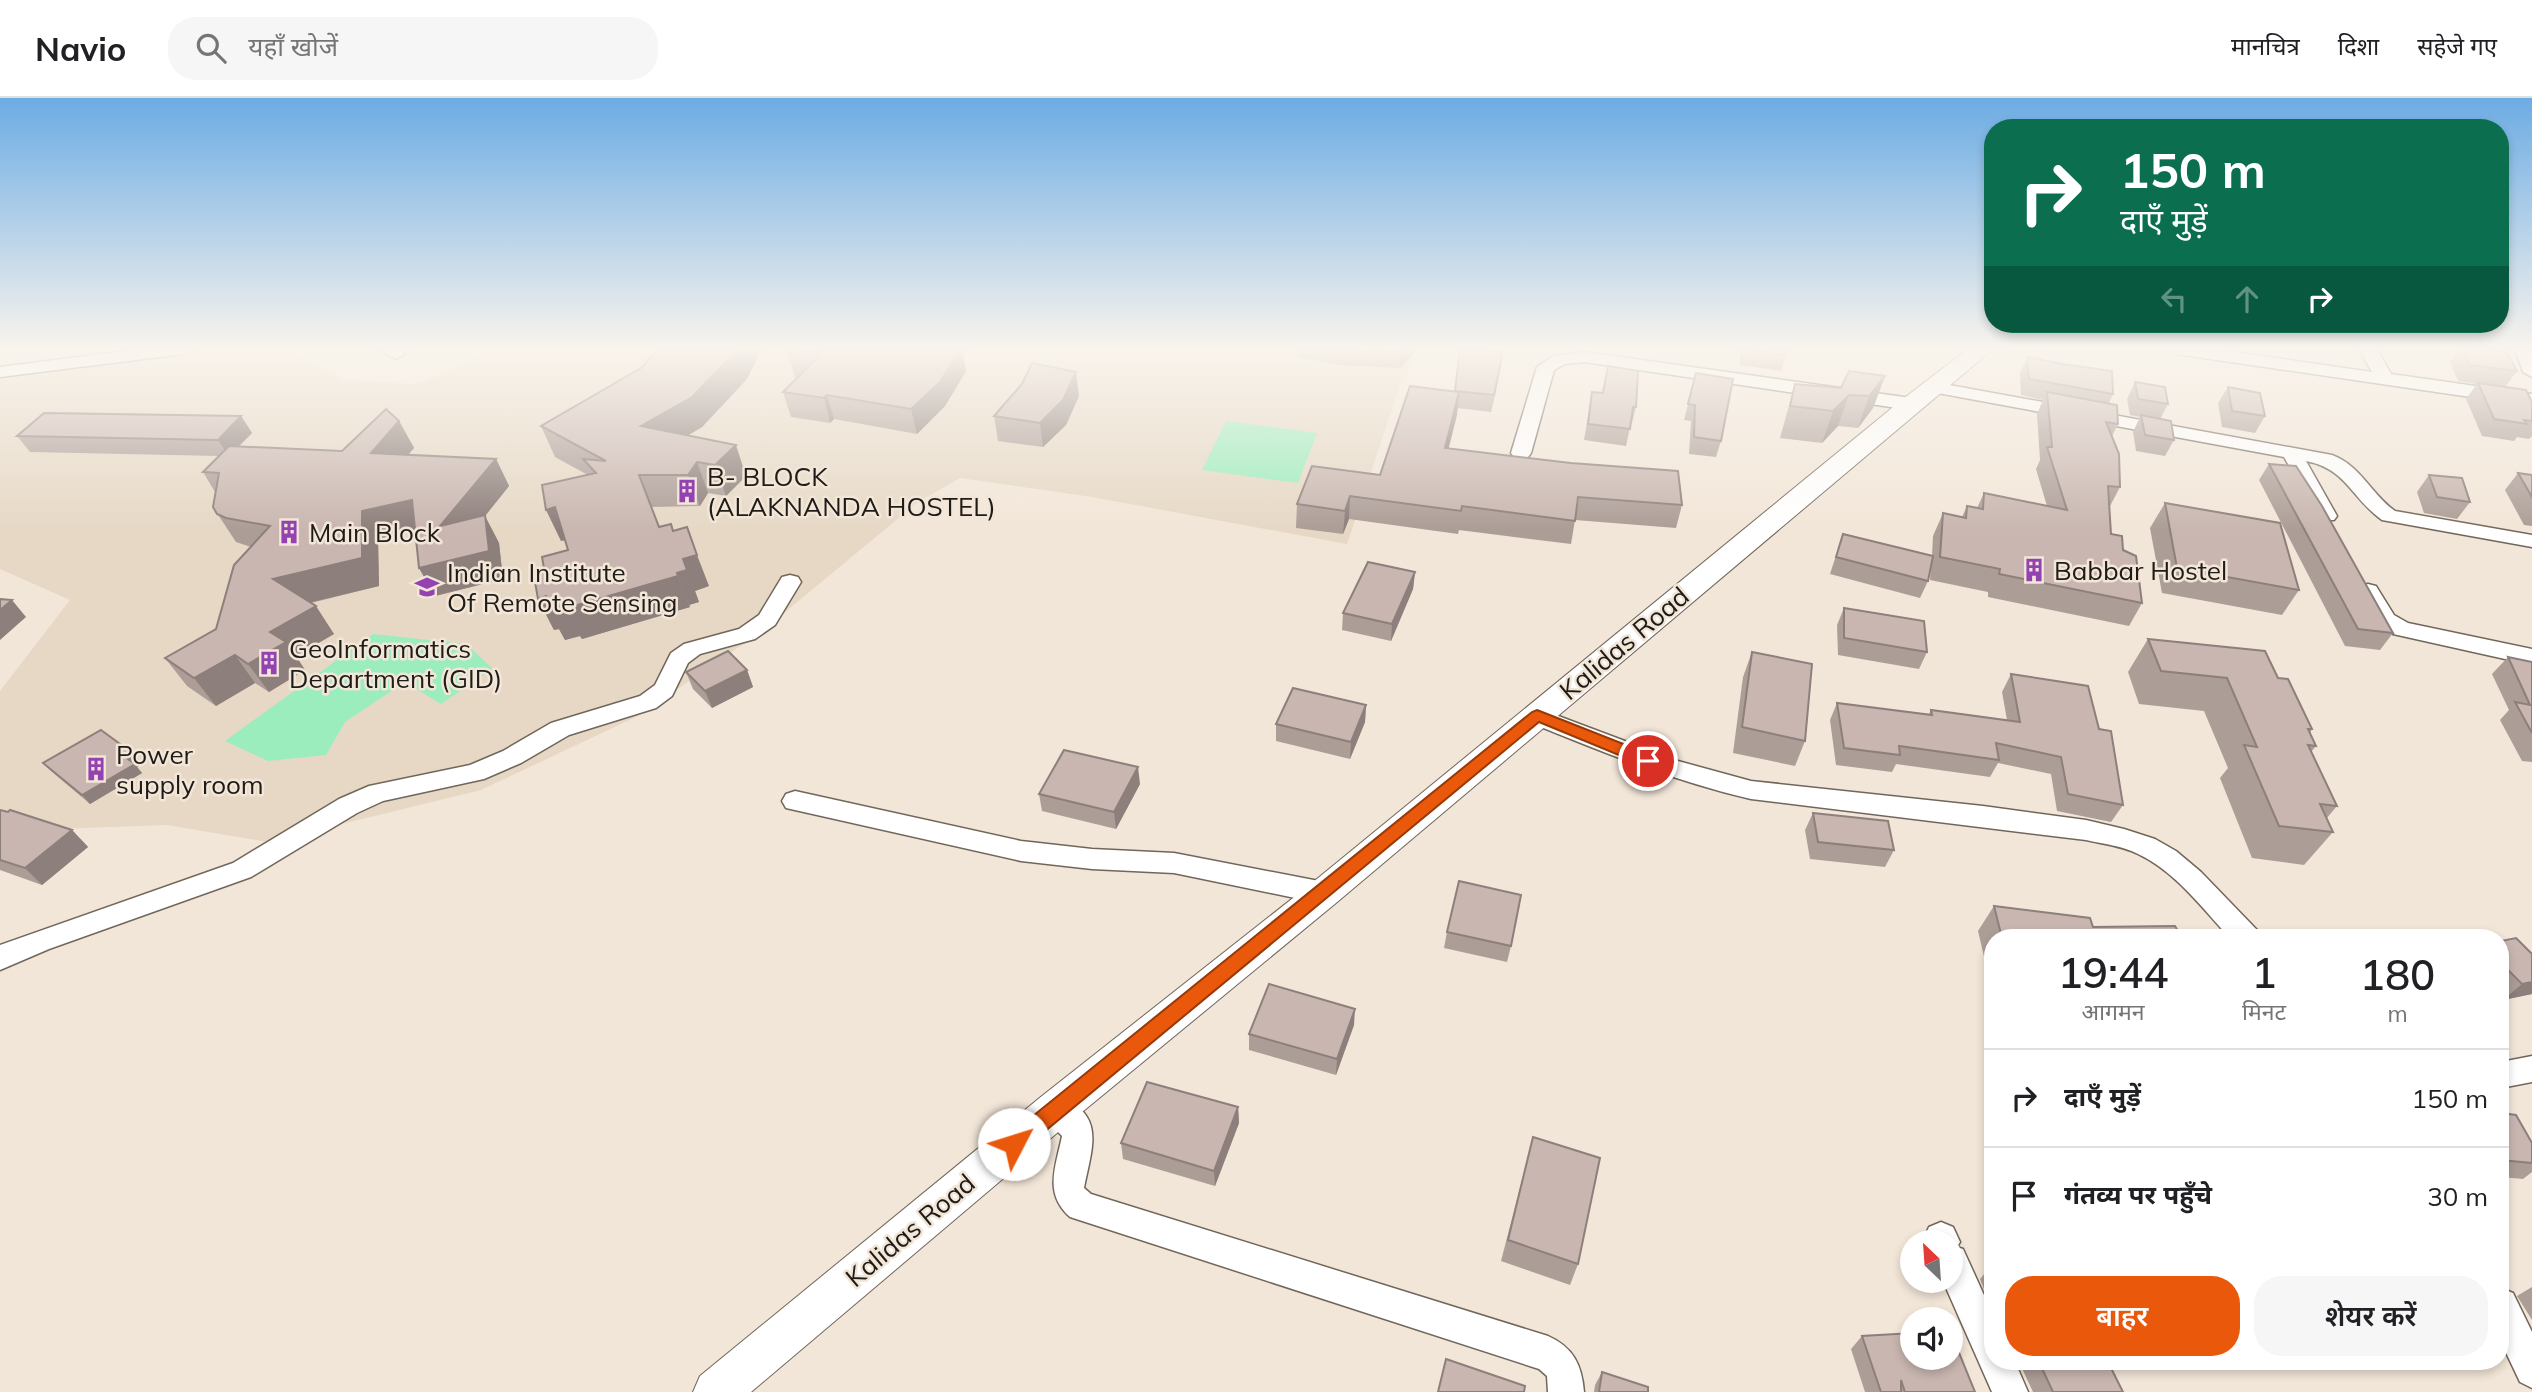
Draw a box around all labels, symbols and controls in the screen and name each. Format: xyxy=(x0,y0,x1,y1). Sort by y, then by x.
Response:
search box xyxy=(168,17,658,80)
text: Navio xyxy=(35,28,126,69)
icon: search xyxy=(192,29,230,67)
text: यहाँ खोजें xyxy=(248,30,338,63)
text: मानचित्र xyxy=(2231,31,2300,61)
text: दिशा xyxy=(2338,31,2379,61)
text: सहेजे गए xyxy=(2417,31,2497,61)
text: 150 m xyxy=(2120,139,2266,200)
icon: right xyxy=(2005,147,2096,238)
text: दाएँ मुड़ें xyxy=(2120,200,2208,240)
icon: left xyxy=(2155,280,2193,318)
icon: ahead xyxy=(2228,280,2266,318)
icon: right xyxy=(2301,280,2339,318)
place label: B- BLOCK (ALAKNANDA HOSTEL) xyxy=(707,460,996,523)
building icon: B- BLOCK (ALAKNANDA HOSTEL) xyxy=(673,477,701,505)
place label: Main Block xyxy=(309,516,441,549)
building icon: Main Block xyxy=(275,518,303,546)
place label: Babbar Hostel xyxy=(2054,554,2227,587)
place label: Indian Institute Of Remote Sensing xyxy=(447,556,678,619)
building icon: Babbar Hostel xyxy=(2020,556,2048,584)
school or university icon: Indian Institute Of Remote Sensing xyxy=(413,573,441,601)
street label: Kalidas Road xyxy=(1552,579,1696,707)
place label: GeoInformatics Department (GID) xyxy=(289,632,502,695)
building icon: GeoInformatics Department (GID) xyxy=(255,649,283,677)
pin xyxy=(1618,731,1678,791)
place label: Power supply room xyxy=(116,738,264,801)
icon: arrive xyxy=(1629,742,1667,780)
building icon: Power supply room xyxy=(82,755,110,783)
text: 19:44 xyxy=(2058,946,2168,999)
text: 1 xyxy=(2251,946,2277,999)
text: 180 xyxy=(2360,948,2435,1001)
text: आगमन xyxy=(2082,997,2145,1026)
text: मिनट xyxy=(2242,997,2286,1026)
text: m xyxy=(2387,999,2408,1028)
icon: right xyxy=(2005,1079,2043,1117)
text: दाएँ मुड़ें xyxy=(2064,1080,2141,1113)
text: 150 m xyxy=(2412,1082,2488,1115)
position arrow xyxy=(977,1107,1051,1181)
street label: Kalidas Road xyxy=(838,1166,982,1294)
icon: arrive xyxy=(2005,1177,2043,1215)
text: गंतव्य पर पहुँचे xyxy=(2064,1178,2212,1211)
text: 30 m xyxy=(2427,1180,2488,1213)
north arrow xyxy=(1900,1230,1964,1293)
map controls xyxy=(1900,1230,1963,1370)
button: बाहर xyxy=(2005,1276,2240,1356)
button: शेयर करें xyxy=(2254,1276,2488,1356)
button: sound xyxy=(1900,1307,1963,1370)

